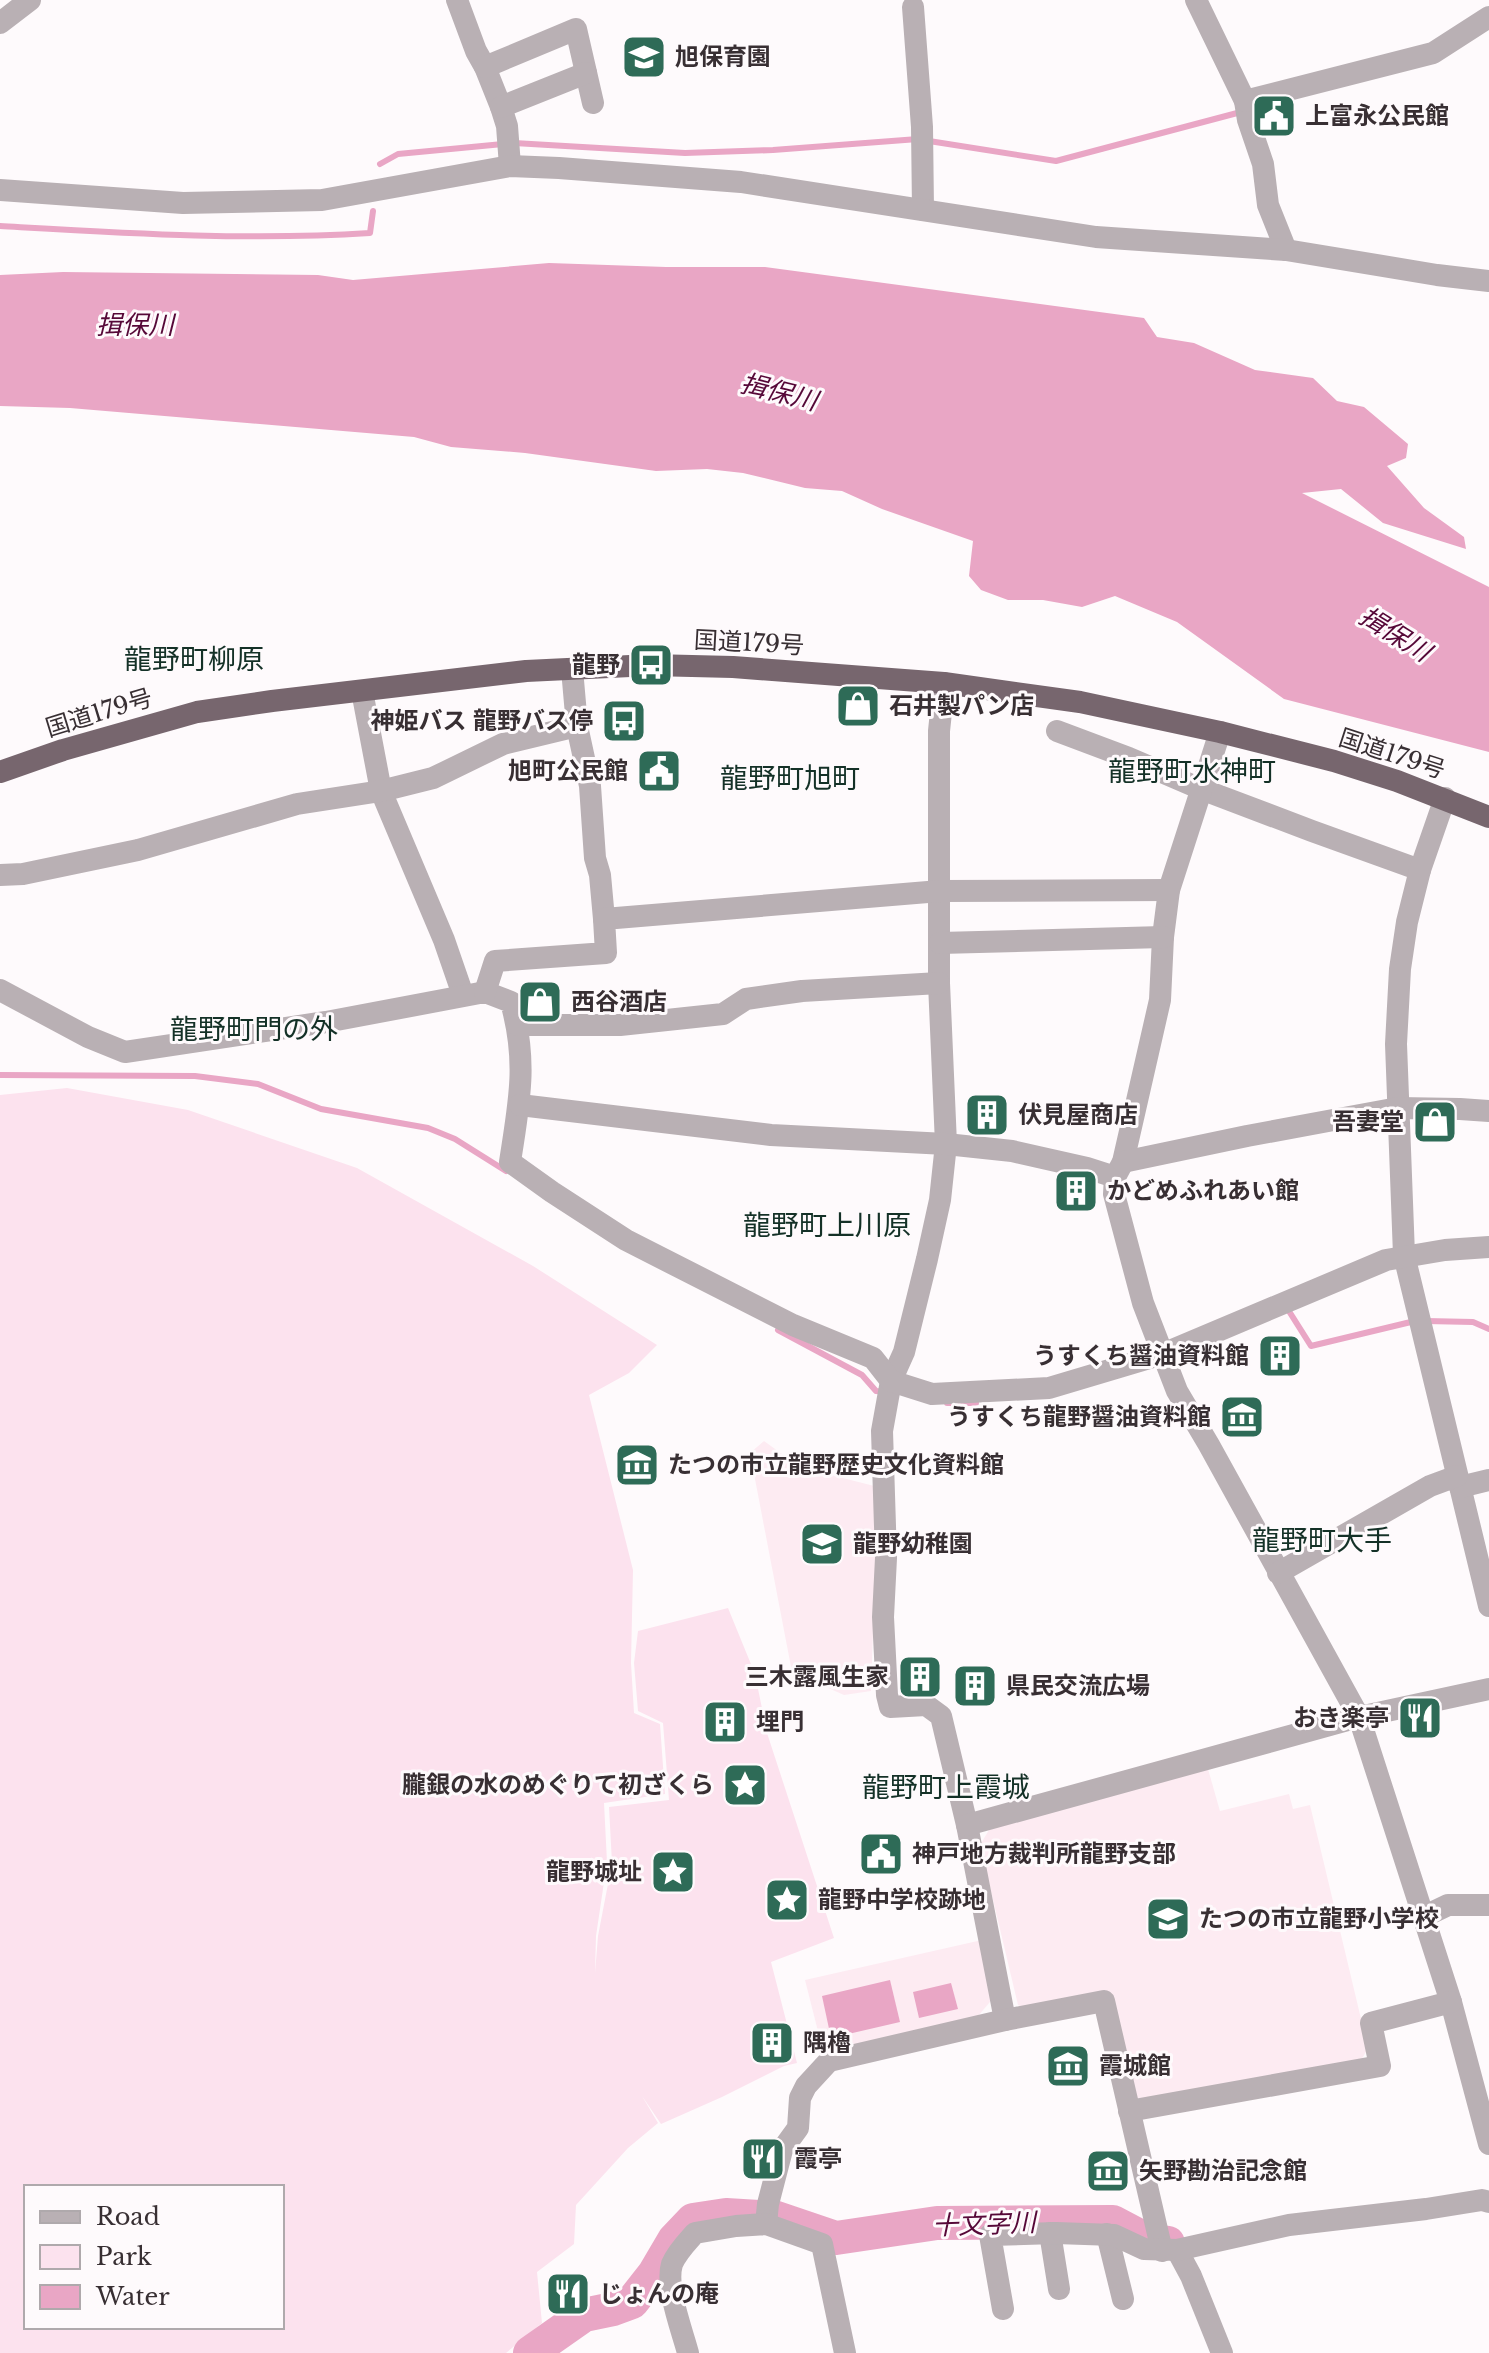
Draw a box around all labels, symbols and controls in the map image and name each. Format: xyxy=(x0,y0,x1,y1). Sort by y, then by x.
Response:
school or university icon: 旭保育園 xyxy=(620,33,668,81)
place label: 旭保育園 xyxy=(675,42,771,71)
public building icon: 上富永公民館 xyxy=(1250,92,1298,140)
place label: 上富永公民館 xyxy=(1305,101,1449,130)
water label: 揖保川 xyxy=(96,309,177,341)
water label: 揖保川 xyxy=(737,367,824,418)
water label: 揖保川 xyxy=(1353,600,1439,670)
street label: 国道179号 xyxy=(693,625,805,660)
bus stop icon: 龍野 xyxy=(627,641,675,689)
district label: 龍野町柳原 xyxy=(124,642,264,677)
place label: 龍野 xyxy=(572,650,620,679)
shop icon: 石井製パン店 xyxy=(834,682,882,730)
street label: 国道179号 xyxy=(42,683,156,742)
place label: 石井製パン店 xyxy=(889,691,1034,720)
bus stop icon: 神姫バス 龍野バス停 xyxy=(600,697,648,745)
place label: 神姫バス 龍野バス停 xyxy=(371,706,593,735)
street label: 国道179号 xyxy=(1335,723,1449,784)
public building icon: 旭町公民館 xyxy=(635,747,683,795)
district label: 龍野町水神町 xyxy=(1108,754,1276,789)
place label: 旭町公民館 xyxy=(508,756,628,785)
district label: 龍野町旭町 xyxy=(720,761,860,796)
shop icon: 西谷酒店 xyxy=(516,978,564,1026)
place label: 西谷酒店 xyxy=(571,987,667,1016)
district label: 龍野町門の外 xyxy=(170,1012,338,1047)
building icon: 伏見屋商店 xyxy=(963,1091,1011,1139)
shop icon: 吾妻堂 xyxy=(1411,1098,1459,1146)
place label: 伏見屋商店 xyxy=(1018,1100,1138,1129)
place label: 吾妻堂 xyxy=(1332,1107,1404,1136)
building icon: かどめふれあい館 xyxy=(1052,1167,1100,1215)
place label: かどめふれあい館 xyxy=(1107,1176,1299,1205)
district label: 龍野町上川原 xyxy=(743,1208,911,1243)
building icon: うすくち醤油資料館 xyxy=(1256,1332,1304,1380)
place label: うすくち醤油資料館 xyxy=(1033,1341,1249,1370)
museum icon: うすくち龍野醤油資料館 xyxy=(1218,1393,1266,1441)
place label: うすくち龍野醤油資料館 xyxy=(947,1402,1211,1431)
museum icon: たつの市立龍野歴史文化資料館 xyxy=(613,1441,661,1489)
place label: たつの市立龍野歴史文化資料館 xyxy=(668,1450,1004,1479)
school or university icon: 龍野幼稚園 xyxy=(798,1520,846,1568)
district label: 龍野町大手 xyxy=(1252,1523,1392,1558)
place label: 龍野幼稚園 xyxy=(853,1529,973,1558)
building icon: 三木露風生家 xyxy=(896,1653,944,1701)
place label: 三木露風生家 xyxy=(745,1662,889,1691)
building icon: 県民交流広場 xyxy=(951,1662,999,1710)
place label: 県民交流広場 xyxy=(1006,1671,1150,1700)
restaurant icon: おき楽亭 xyxy=(1396,1694,1444,1742)
building icon: 埋門 xyxy=(701,1698,749,1746)
place label: おき楽亭 xyxy=(1293,1703,1389,1732)
place label: 埋門 xyxy=(756,1707,804,1736)
place icon: 朧銀の水のめぐりて初ざくら xyxy=(721,1761,769,1809)
place label: 朧銀の水のめぐりて初ざくら xyxy=(402,1770,714,1799)
district label: 龍野町上霞城 xyxy=(862,1770,1030,1805)
public building icon: 神戸地方裁判所龍野支部 xyxy=(857,1830,905,1878)
place label: 神戸地方裁判所龍野支部 xyxy=(912,1839,1176,1868)
place icon: 龍野城址 xyxy=(649,1848,697,1896)
place label: 龍野城址 xyxy=(546,1857,642,1886)
place icon: 龍野中学校跡地 xyxy=(763,1876,811,1924)
place label: 龍野中学校跡地 xyxy=(818,1885,986,1914)
school or university icon: たつの市立龍野小学校 xyxy=(1144,1895,1192,1943)
place label: たつの市立龍野小学校 xyxy=(1199,1904,1439,1933)
building icon: 隅櫓 xyxy=(748,2019,796,2067)
place label: 隅櫓 xyxy=(803,2028,851,2057)
museum icon: 霞城館 xyxy=(1044,2042,1092,2090)
place label: 霞城館 xyxy=(1099,2051,1171,2080)
restaurant icon: 霞亭 xyxy=(739,2135,787,2183)
place label: 霞亭 xyxy=(794,2144,842,2173)
museum icon: 矢野勘治記念館 xyxy=(1084,2147,1132,2195)
place label: 矢野勘治記念館 xyxy=(1139,2156,1307,2185)
legend xyxy=(24,2185,284,2329)
text: Road xyxy=(96,2202,160,2231)
water label: 十文字川 xyxy=(931,2206,1040,2242)
text: Park xyxy=(96,2242,152,2271)
restaurant icon: じょんの庵 xyxy=(544,2270,592,2318)
place label: じょんの庵 xyxy=(599,2279,719,2308)
text: Water xyxy=(95,2282,170,2311)

